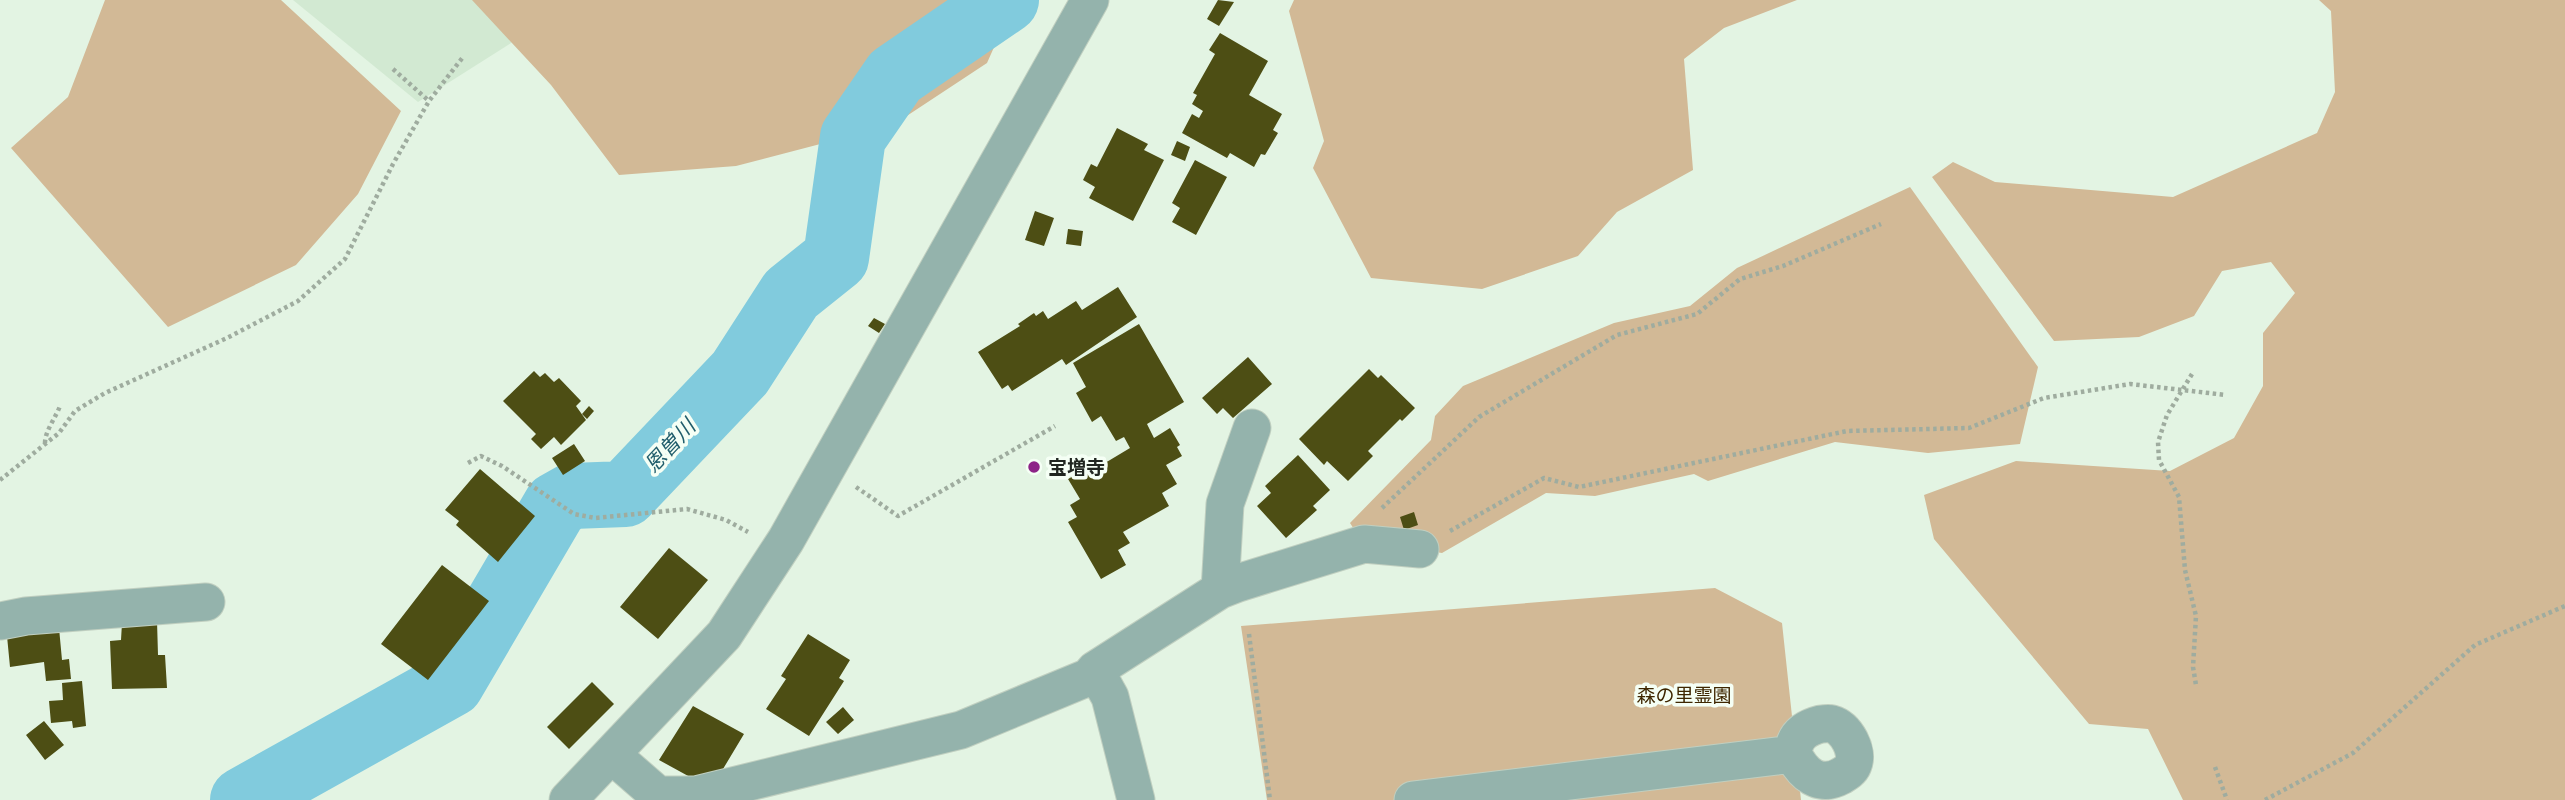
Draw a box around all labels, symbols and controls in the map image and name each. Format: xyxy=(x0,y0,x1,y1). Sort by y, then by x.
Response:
water label: 恩曽川 xyxy=(639,413,702,477)
place label: 宝増寺 xyxy=(1048,456,1105,479)
marker: 宝増寺 xyxy=(1026,459,1042,475)
park label: 森の里霊園 xyxy=(1636,684,1732,707)

